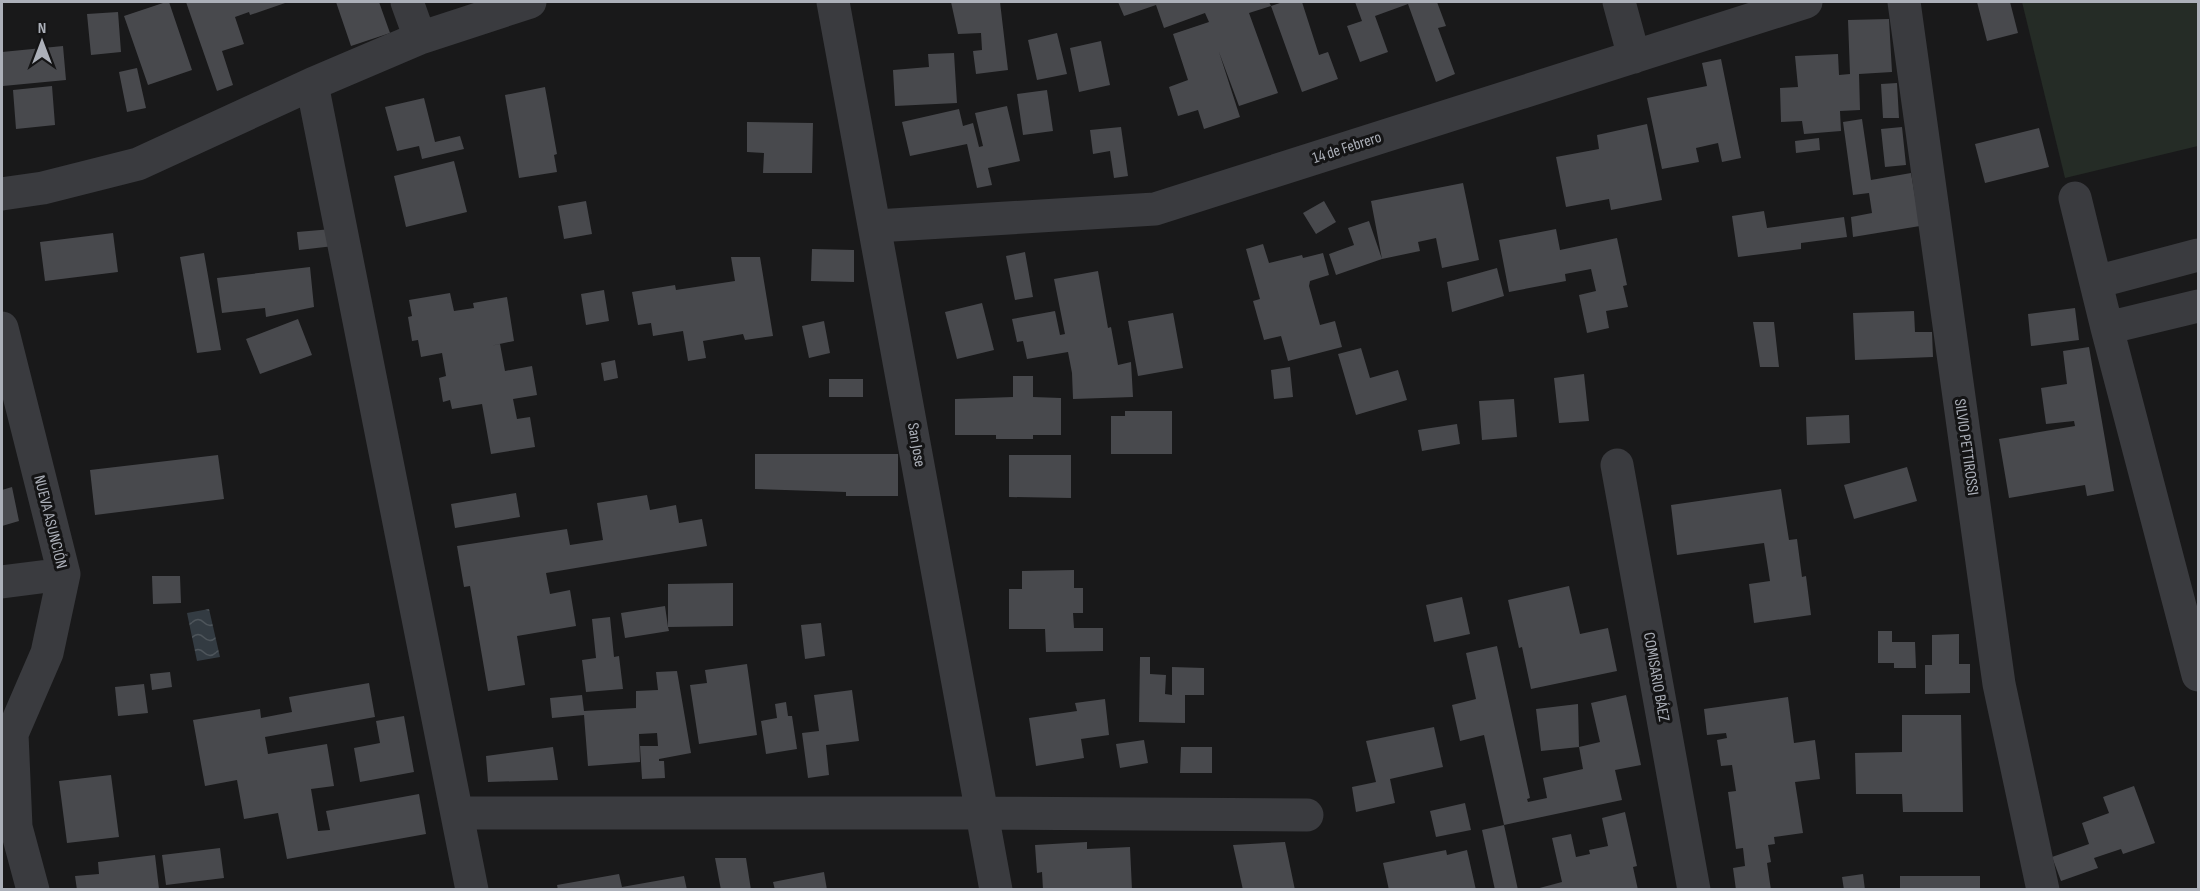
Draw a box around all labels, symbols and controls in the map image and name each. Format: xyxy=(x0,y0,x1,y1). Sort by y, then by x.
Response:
north arrow xyxy=(12,12,72,72)
text: N xyxy=(38,19,46,38)
street label: 14 de Febrero xyxy=(1310,128,1384,168)
street label: SILVIO PETTIROSSI xyxy=(1950,397,1982,497)
street label: San Jose xyxy=(903,421,929,469)
street label: NUEVA ASUNCIÓN xyxy=(29,473,71,571)
street label: COMISARIO BÁEZ xyxy=(1639,631,1673,723)

